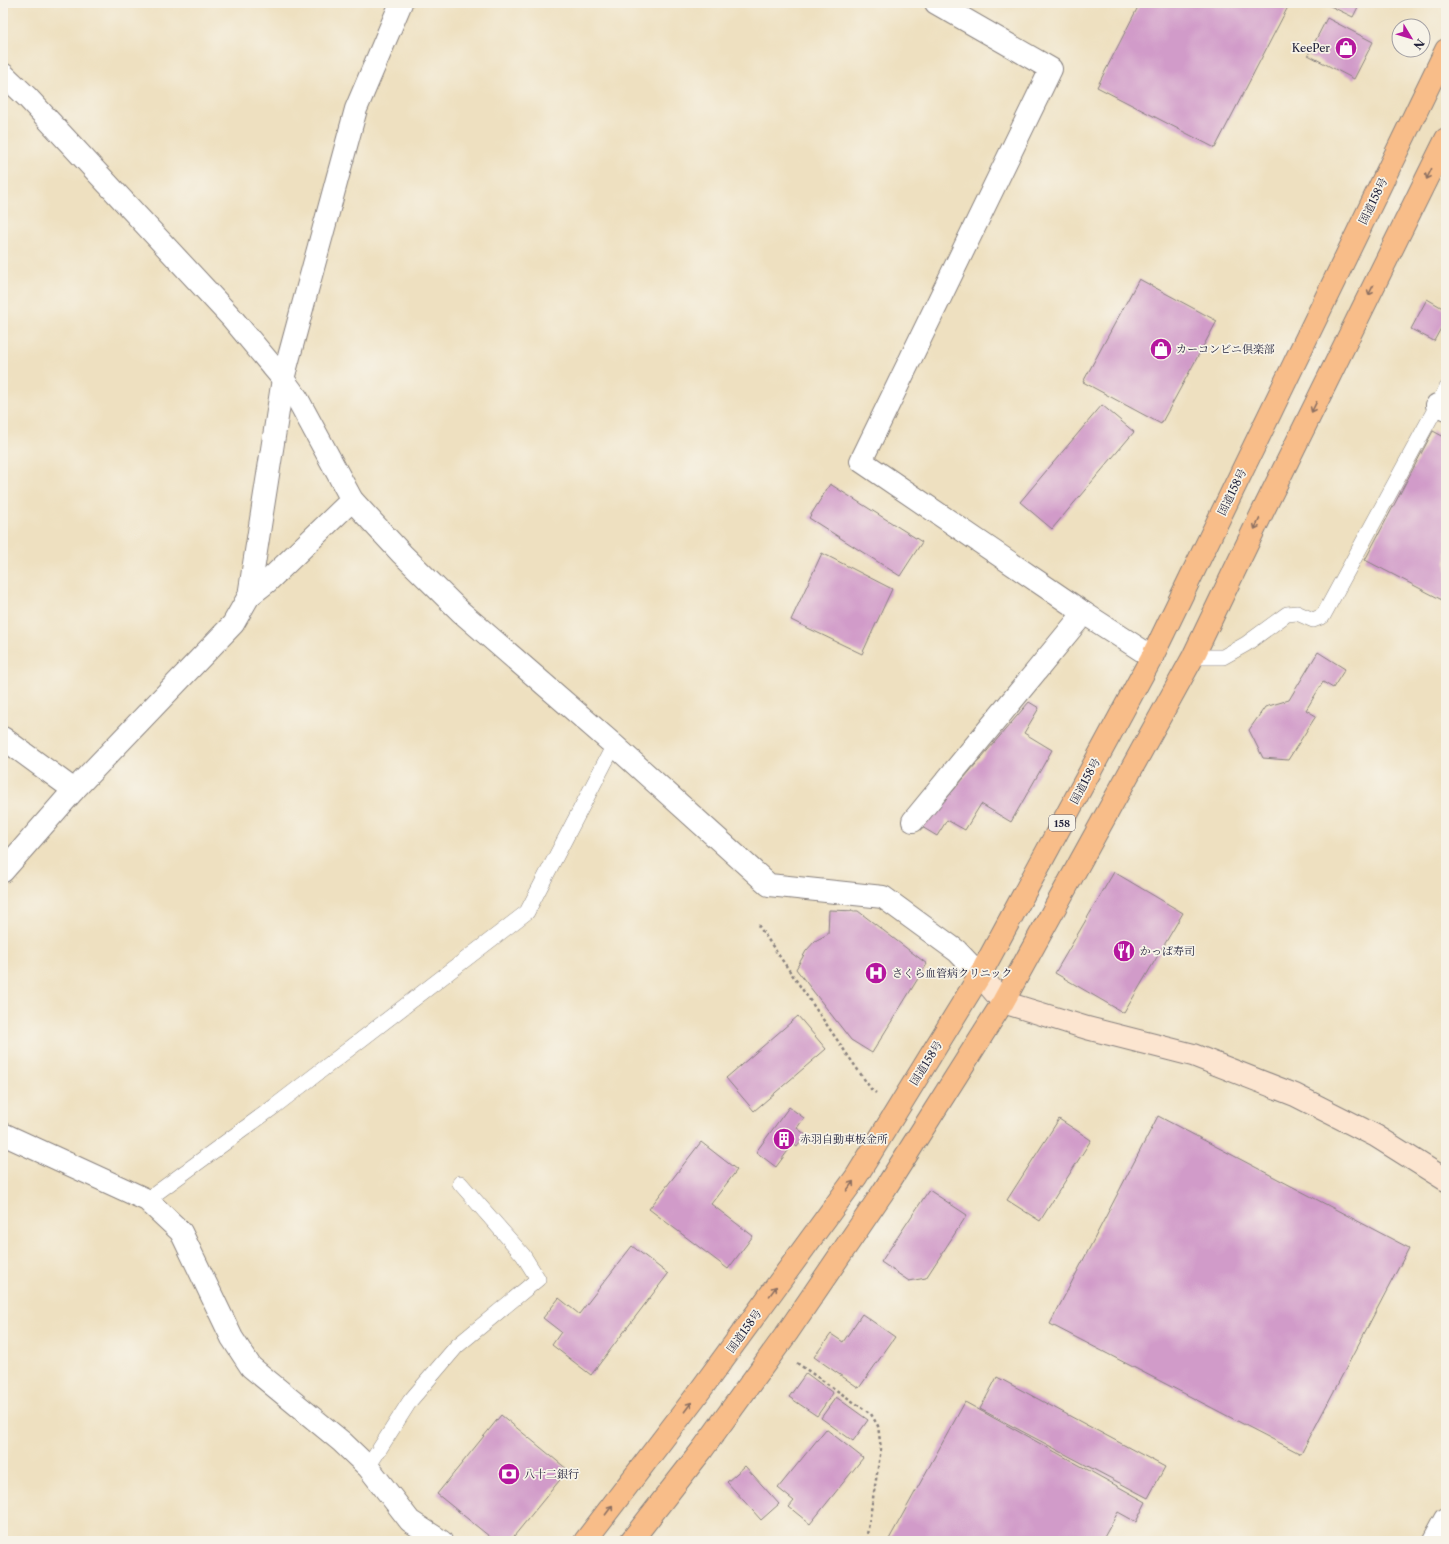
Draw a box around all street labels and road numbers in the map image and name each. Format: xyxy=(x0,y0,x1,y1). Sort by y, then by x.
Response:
street label: 国道158号 xyxy=(1356,175,1390,227)
street label: 国道158号 xyxy=(1215,466,1249,518)
street label: 国道158号 xyxy=(1067,756,1103,806)
road number: 158 xyxy=(1049,815,1075,831)
street label: 国道158号 xyxy=(907,1038,945,1088)
street label: 国道158号 xyxy=(724,1307,764,1355)

